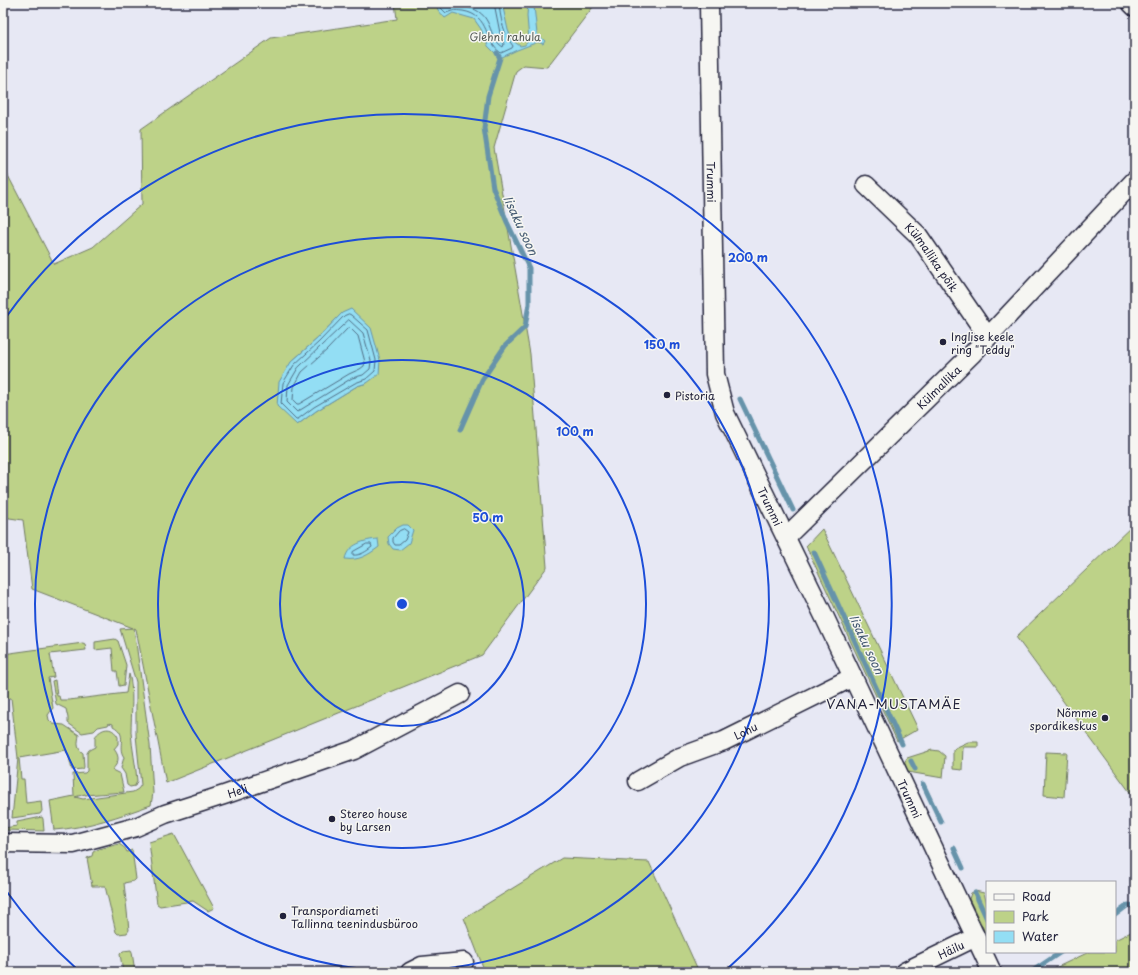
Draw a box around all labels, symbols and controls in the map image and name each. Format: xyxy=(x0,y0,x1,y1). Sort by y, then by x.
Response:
park label: Glehni rahula xyxy=(469,28,541,45)
street label: Trummi xyxy=(703,161,721,203)
water label: Iisaku soon xyxy=(499,192,543,259)
street label: Külmallika põik xyxy=(901,218,963,295)
text: 200 m xyxy=(728,248,768,266)
place label: Inglise keele ring "Teddy" xyxy=(951,328,1015,358)
text: 150 m xyxy=(644,335,680,353)
marker: Inglise keele ring "Teddy" xyxy=(938,337,948,347)
street label: Külmallika xyxy=(912,361,965,413)
place label: Pistoria xyxy=(675,387,715,404)
marker: Pistoria xyxy=(662,390,672,400)
text: 100 m xyxy=(556,422,594,440)
street label: Trummi xyxy=(754,484,787,528)
text: 50 m xyxy=(472,508,504,526)
centre of rings xyxy=(395,597,409,611)
water label: Iisaku soon xyxy=(845,611,889,678)
district label: VANA-MUSTAMÄE xyxy=(826,694,962,713)
place label: Nõmme spordikeskus xyxy=(1030,704,1097,734)
marker: Nõmme spordikeskus xyxy=(1100,713,1110,723)
street label: Lohu xyxy=(731,717,760,743)
street label: Trummi xyxy=(894,776,927,821)
street label: Heli xyxy=(225,779,250,802)
place label: Stereo house by Larsen xyxy=(340,805,407,835)
marker: Stereo house by Larsen xyxy=(327,814,337,824)
legend xyxy=(986,881,1116,953)
text: Road xyxy=(1022,887,1051,905)
place label: Transpordiameti Tallinna teenindusbüroo xyxy=(291,902,418,932)
text: Park xyxy=(1022,907,1049,925)
marker: Transpordiameti Tallinna teenindusbüroo xyxy=(278,911,288,921)
text: Water xyxy=(1022,927,1059,945)
street label: Häilu xyxy=(935,936,967,963)

